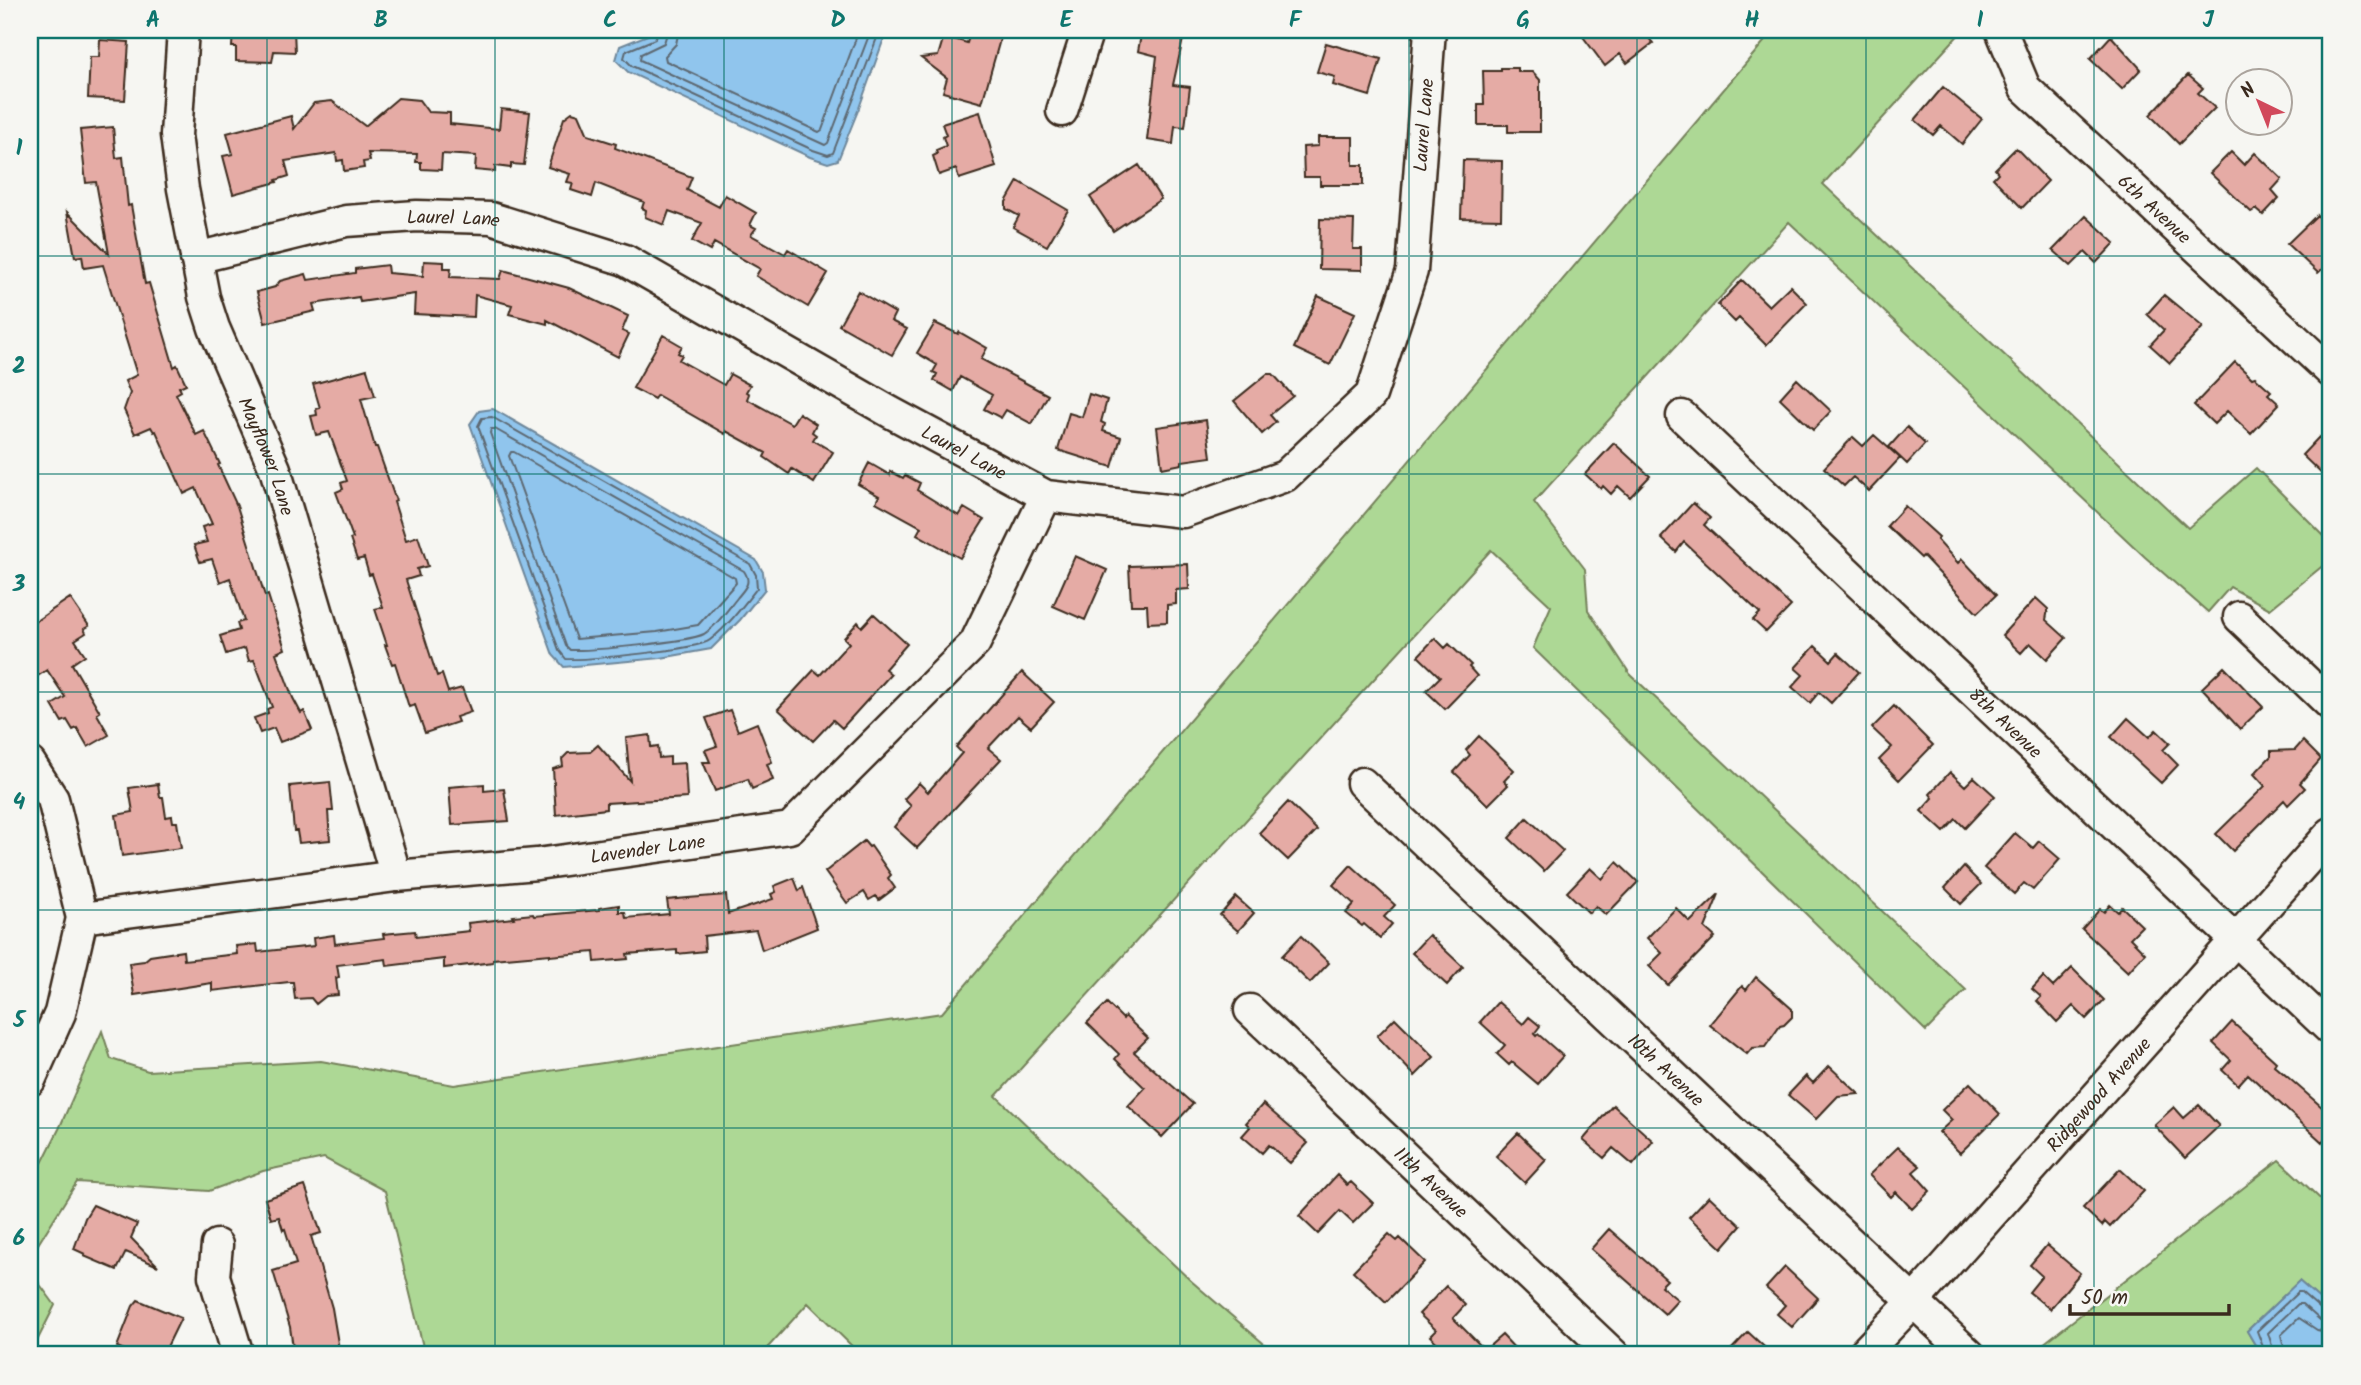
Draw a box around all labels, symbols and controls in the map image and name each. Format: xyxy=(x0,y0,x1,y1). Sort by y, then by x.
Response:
text: A xyxy=(146,3,160,39)
text: B xyxy=(374,3,388,39)
text: C xyxy=(603,3,617,39)
text: D xyxy=(830,3,846,39)
text: E xyxy=(1060,3,1074,39)
text: F xyxy=(1289,3,1303,39)
text: G xyxy=(1516,3,1530,39)
text: H xyxy=(1745,3,1760,39)
text: I xyxy=(1976,3,1984,39)
text: J xyxy=(2202,3,2214,39)
north arrow xyxy=(2224,66,2294,136)
text: N xyxy=(2234,76,2263,106)
street label: Laurel Lane xyxy=(1406,77,1443,173)
text: 1 xyxy=(16,131,23,167)
street label: 6th Avenue xyxy=(2110,168,2198,253)
street label: Laurel Lane xyxy=(406,203,504,237)
text: 2 xyxy=(12,349,26,385)
street label: Mayflower Lane xyxy=(229,393,301,520)
street label: Laurel Lane xyxy=(915,418,1012,489)
text: 3 xyxy=(12,567,26,603)
street label: 8th Avenue xyxy=(1961,681,2049,767)
text: 4 xyxy=(13,785,26,821)
street label: Lavender Lane xyxy=(588,827,708,873)
text: 5 xyxy=(12,1003,27,1039)
street label: 10th Avenue xyxy=(1620,1027,1711,1115)
street label: Ridgewood Avenue xyxy=(2040,1031,2160,1160)
street label: 11th Avenue xyxy=(1386,1141,1474,1227)
text: 6 xyxy=(13,1221,25,1257)
scale bar xyxy=(2070,1273,2230,1317)
text: 50 m xyxy=(2081,1282,2128,1315)

